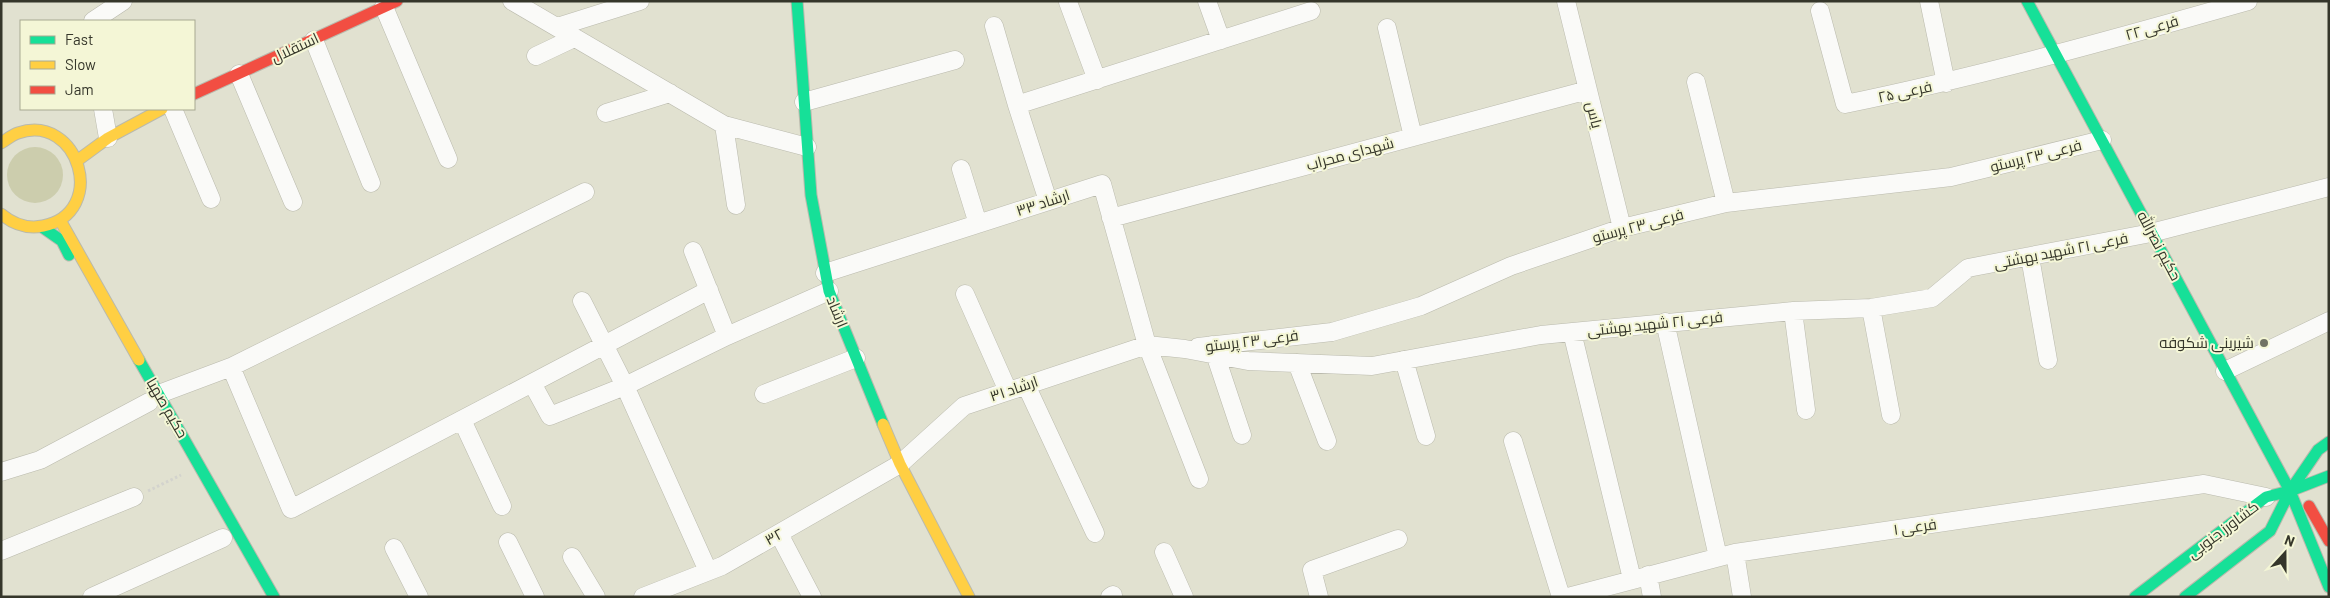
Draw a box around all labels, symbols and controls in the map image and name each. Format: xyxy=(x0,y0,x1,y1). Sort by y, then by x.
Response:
street label: فرعی ۲۲ xyxy=(2123,11,2181,45)
legend xyxy=(20,20,195,110)
street label: استقلال xyxy=(268,28,322,67)
text: Fast xyxy=(65,30,93,48)
text: Slow xyxy=(65,55,96,73)
street label: فرعی ۲۵ xyxy=(1876,77,1934,107)
text: Jam xyxy=(65,80,94,98)
street label: یاس xyxy=(1581,100,1607,130)
street label: شهدای محراب xyxy=(1304,133,1396,175)
street label: فرعی ۲۳ پرستو xyxy=(1988,135,2084,177)
street label: ارشاد ۳۳ xyxy=(1014,185,1072,220)
street label: فرعی ۲۳ پرستو xyxy=(1590,204,1686,248)
street label: حکیم نصرالله xyxy=(2132,208,2186,284)
street label: فرعی ۲۱ شهید بهشتی xyxy=(1992,228,2130,274)
street label: ارشاد xyxy=(823,293,852,330)
street label: فرعی ۲۱ شهید بهشتی xyxy=(1586,307,1724,341)
street label: فرعی ۲۳ پرستو xyxy=(1204,325,1300,357)
place label: شیرینی شکوفه xyxy=(2159,333,2254,353)
marker: شیرینی شکوفه xyxy=(2258,337,2270,349)
street label: ارشاد ۳۱ xyxy=(987,371,1040,406)
street label: حکیم صهبا xyxy=(142,374,192,442)
street label: کشاورز جنوبی xyxy=(2183,497,2263,563)
street label: فرعی ۱ xyxy=(1892,514,1938,540)
street label: ۳۲ xyxy=(761,524,786,548)
north arrow xyxy=(2260,528,2310,578)
text: N xyxy=(2282,531,2297,550)

